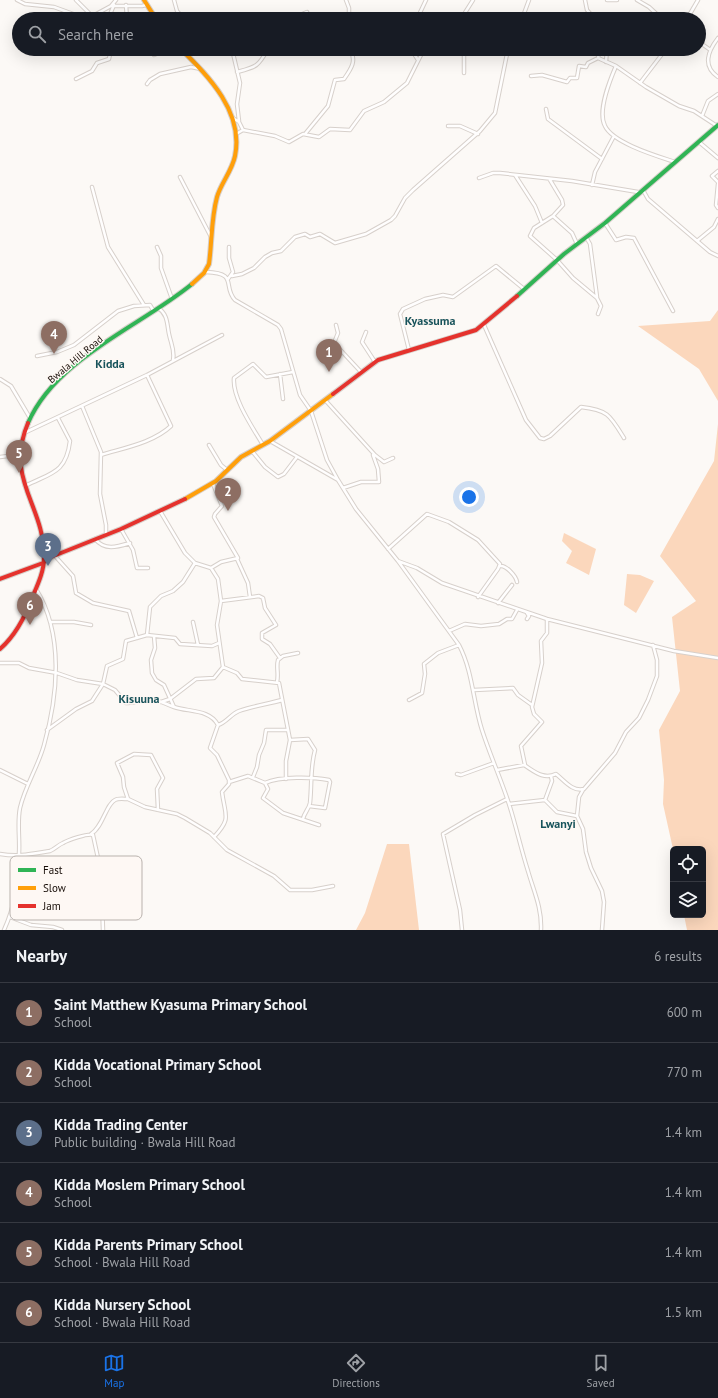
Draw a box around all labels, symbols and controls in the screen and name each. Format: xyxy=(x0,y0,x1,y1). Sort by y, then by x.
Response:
search box xyxy=(12,12,706,56)
icon: search xyxy=(26,23,48,45)
text: Search here xyxy=(58,25,134,44)
district label: Kyassuma xyxy=(405,313,455,328)
pin: 4 xyxy=(41,321,67,354)
street label: Bwala Hill Road xyxy=(45,333,105,386)
pin: 1 xyxy=(316,339,342,372)
district label: Kidda xyxy=(95,356,125,371)
pin: 5 xyxy=(6,440,32,473)
pin: 2 xyxy=(215,478,241,511)
your location xyxy=(459,487,479,507)
pin: 3 xyxy=(35,533,61,566)
pin: 6 xyxy=(17,592,43,625)
district label: Kisuuna xyxy=(118,691,160,706)
district label: Lwanyi xyxy=(540,816,576,831)
map controls xyxy=(670,846,706,918)
button: locate xyxy=(670,846,706,882)
legend xyxy=(10,856,142,920)
text: Fast xyxy=(43,863,63,877)
text: Slow xyxy=(43,881,66,895)
button: layers xyxy=(670,882,706,918)
text: Jam xyxy=(42,899,61,913)
text: Nearby xyxy=(16,945,67,967)
text: 6 results xyxy=(654,948,702,965)
text: Saint Matthew Kyasuma Primary School xyxy=(54,995,307,1014)
text: 1 xyxy=(25,1004,33,1021)
text: 600 m xyxy=(667,1004,702,1021)
text: School xyxy=(54,1014,92,1031)
text: Kidda Vocational Primary School xyxy=(54,1055,261,1074)
text: 2 xyxy=(25,1064,33,1081)
text: 770 m xyxy=(667,1064,702,1081)
text: School xyxy=(54,1074,92,1091)
text: Kidda Trading Center xyxy=(54,1115,187,1134)
text: 3 xyxy=(25,1124,33,1141)
text: 1.4 km xyxy=(665,1124,702,1141)
text: Public building · Bwala Hill Road xyxy=(54,1134,236,1151)
text: Kidda Moslem Primary School xyxy=(54,1175,245,1194)
text: 4 xyxy=(25,1184,33,1201)
text: 1.4 km xyxy=(665,1184,702,1201)
text: School xyxy=(54,1194,92,1211)
text: Kidda Parents Primary School xyxy=(54,1235,243,1254)
text: 5 xyxy=(25,1244,33,1261)
text: 1.4 km xyxy=(665,1244,702,1261)
text: School · Bwala Hill Road xyxy=(54,1254,190,1271)
text: Kidda Nursery School xyxy=(54,1295,191,1314)
text: 6 xyxy=(25,1304,33,1321)
text: 1.5 km xyxy=(665,1304,702,1321)
text: School · Bwala Hill Road xyxy=(54,1314,190,1331)
tab: Map xyxy=(103,1352,125,1390)
tab: Directions xyxy=(332,1352,380,1390)
tab: Saved xyxy=(587,1352,615,1390)

